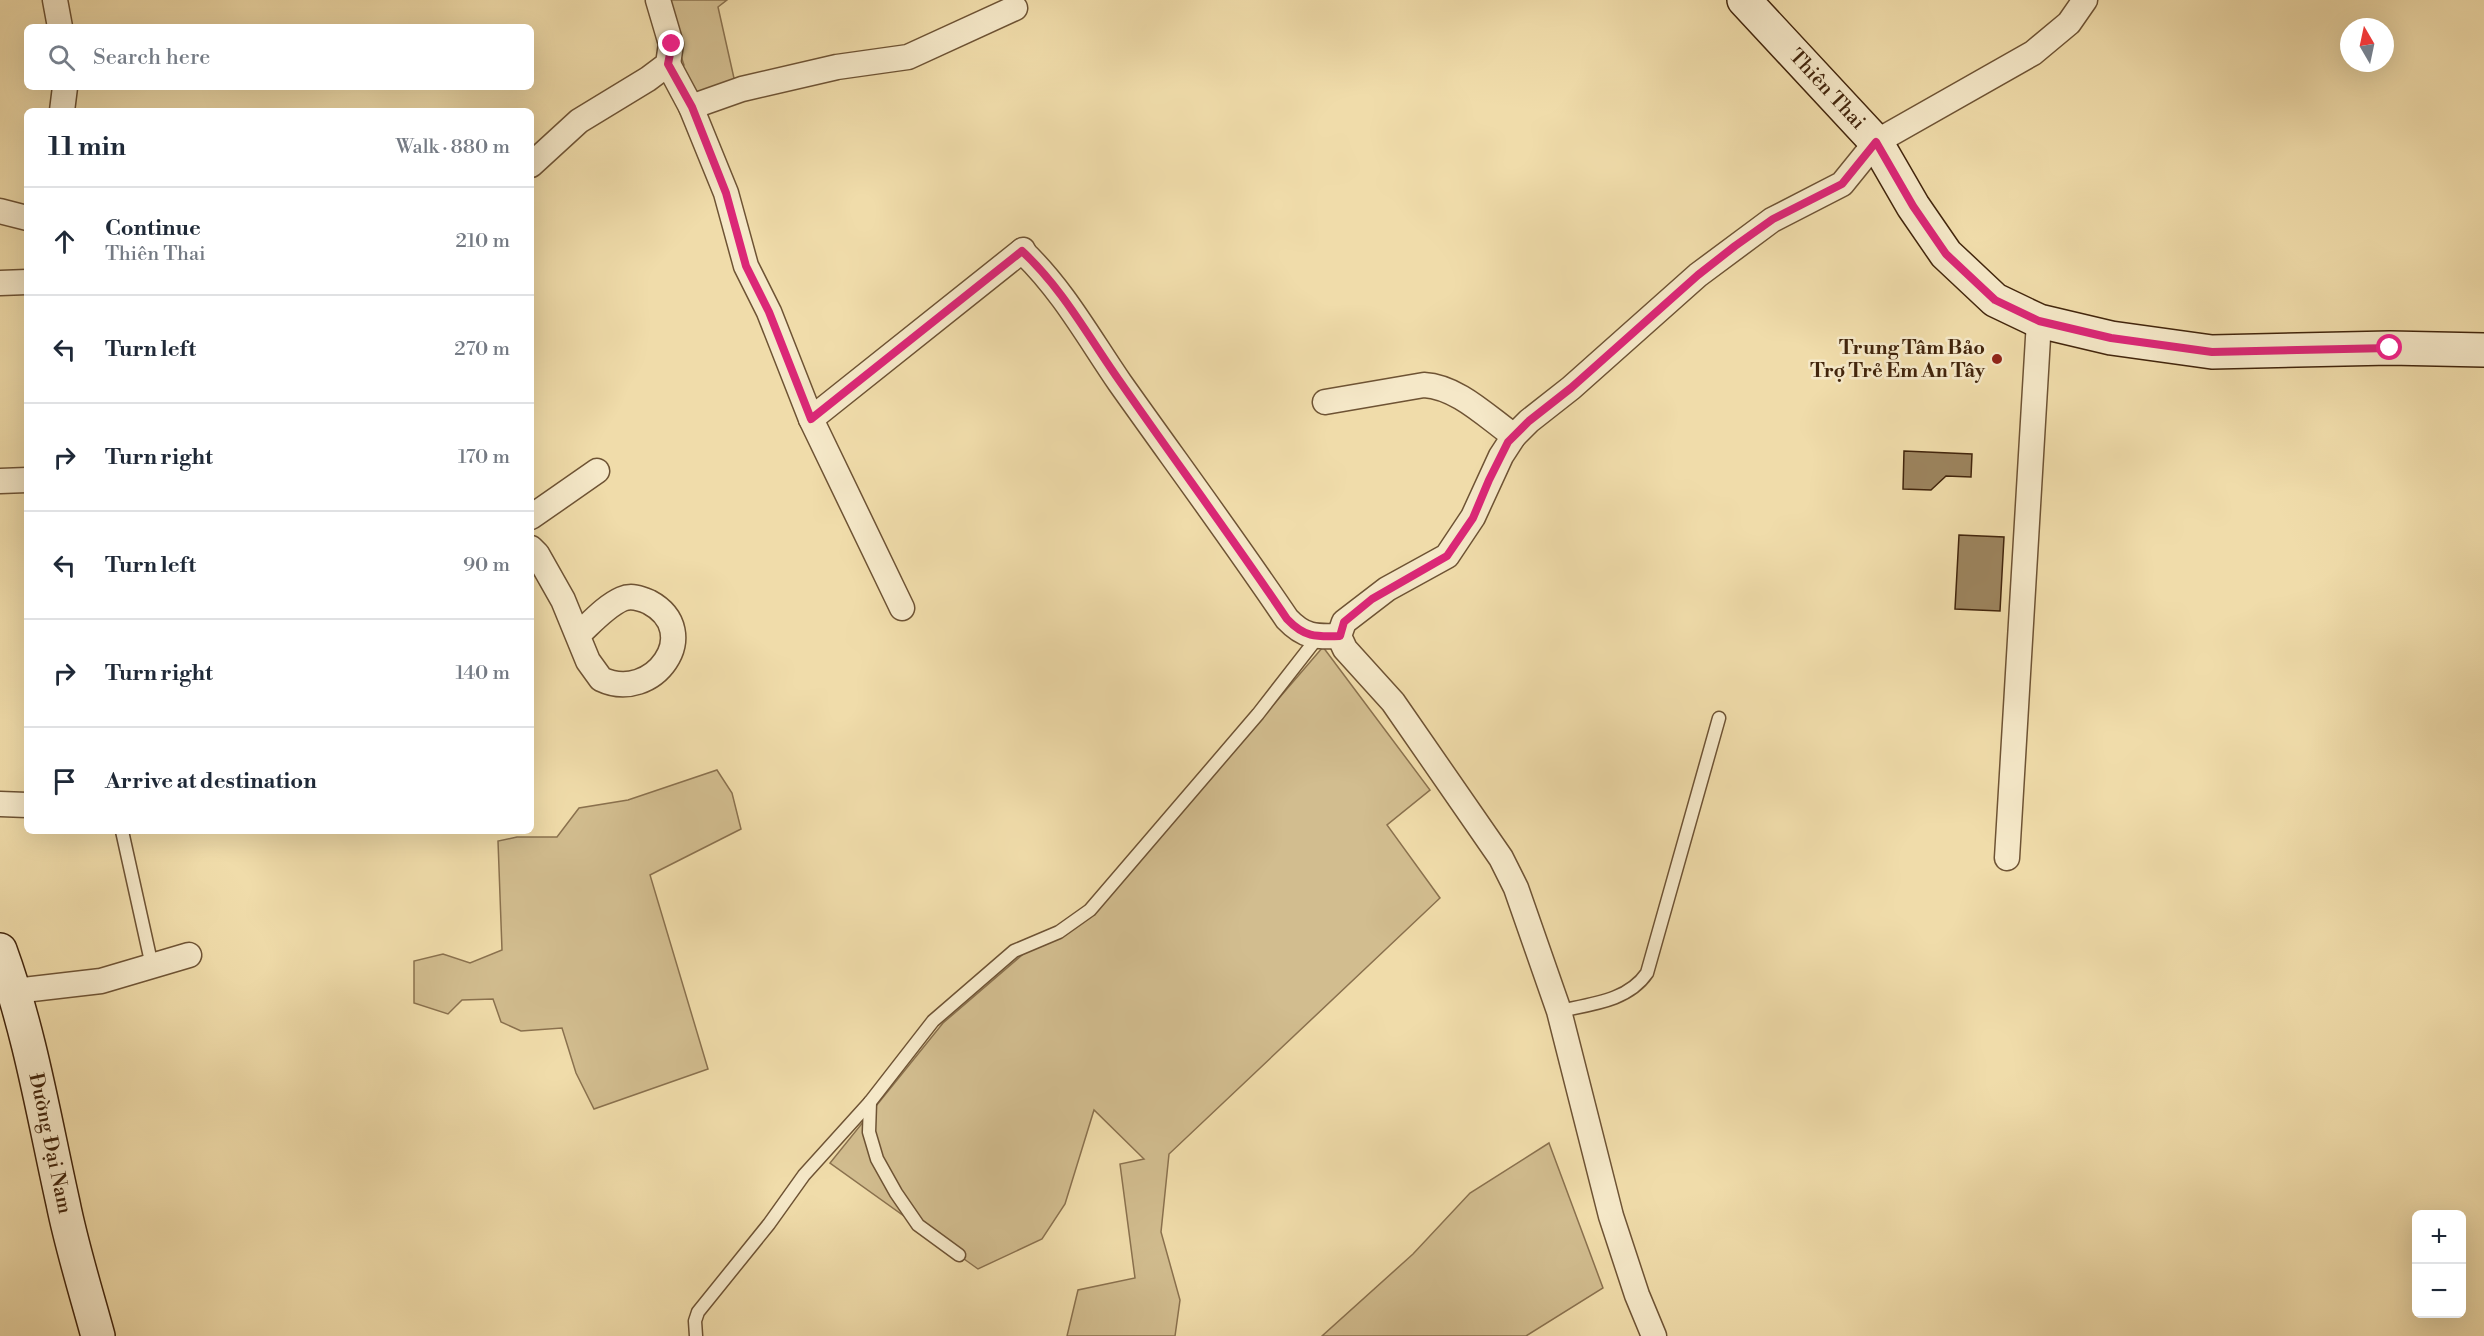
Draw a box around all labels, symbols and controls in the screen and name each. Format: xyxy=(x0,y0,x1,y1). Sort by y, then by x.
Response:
north arrow xyxy=(2340,18,2394,72)
search box xyxy=(24,24,534,90)
route end xyxy=(658,30,684,56)
icon: search xyxy=(45,41,78,74)
text: Search here xyxy=(93,44,210,71)
street label: Thiên Thai xyxy=(1784,44,1871,135)
text: 11 min xyxy=(48,131,126,163)
text: Walk · 880 m xyxy=(396,135,510,160)
text: Continue xyxy=(105,215,201,242)
icon: ahead xyxy=(48,225,81,258)
text: 210 m xyxy=(455,229,510,254)
text: Thiên Thai xyxy=(105,242,206,267)
icon: left xyxy=(48,333,81,366)
route start xyxy=(2376,334,2402,360)
text: Turn left xyxy=(105,336,196,363)
place label: Trung Tâm Bảo Trợ Trẻ Em An Tây xyxy=(1810,336,1986,384)
text: 270 m xyxy=(454,337,510,362)
marker: Trung Tâm Bảo Trợ Trẻ Em An Tây xyxy=(1990,352,2004,366)
icon: right xyxy=(48,441,81,474)
text: Turn right xyxy=(105,444,213,471)
text: 170 m xyxy=(458,445,510,470)
icon: left xyxy=(48,549,81,582)
text: Turn left xyxy=(105,552,196,579)
text: 90 m xyxy=(463,553,510,578)
icon: right xyxy=(48,657,81,690)
text: Turn right xyxy=(105,660,213,687)
text: 140 m xyxy=(455,661,510,686)
icon: arrive xyxy=(48,765,81,798)
text: Arrive at destination xyxy=(105,768,317,795)
street label: Đường Đại Nam xyxy=(23,1071,77,1216)
map controls xyxy=(2412,1210,2466,1318)
button: + xyxy=(2412,1210,2466,1264)
button: − xyxy=(2412,1264,2466,1318)

